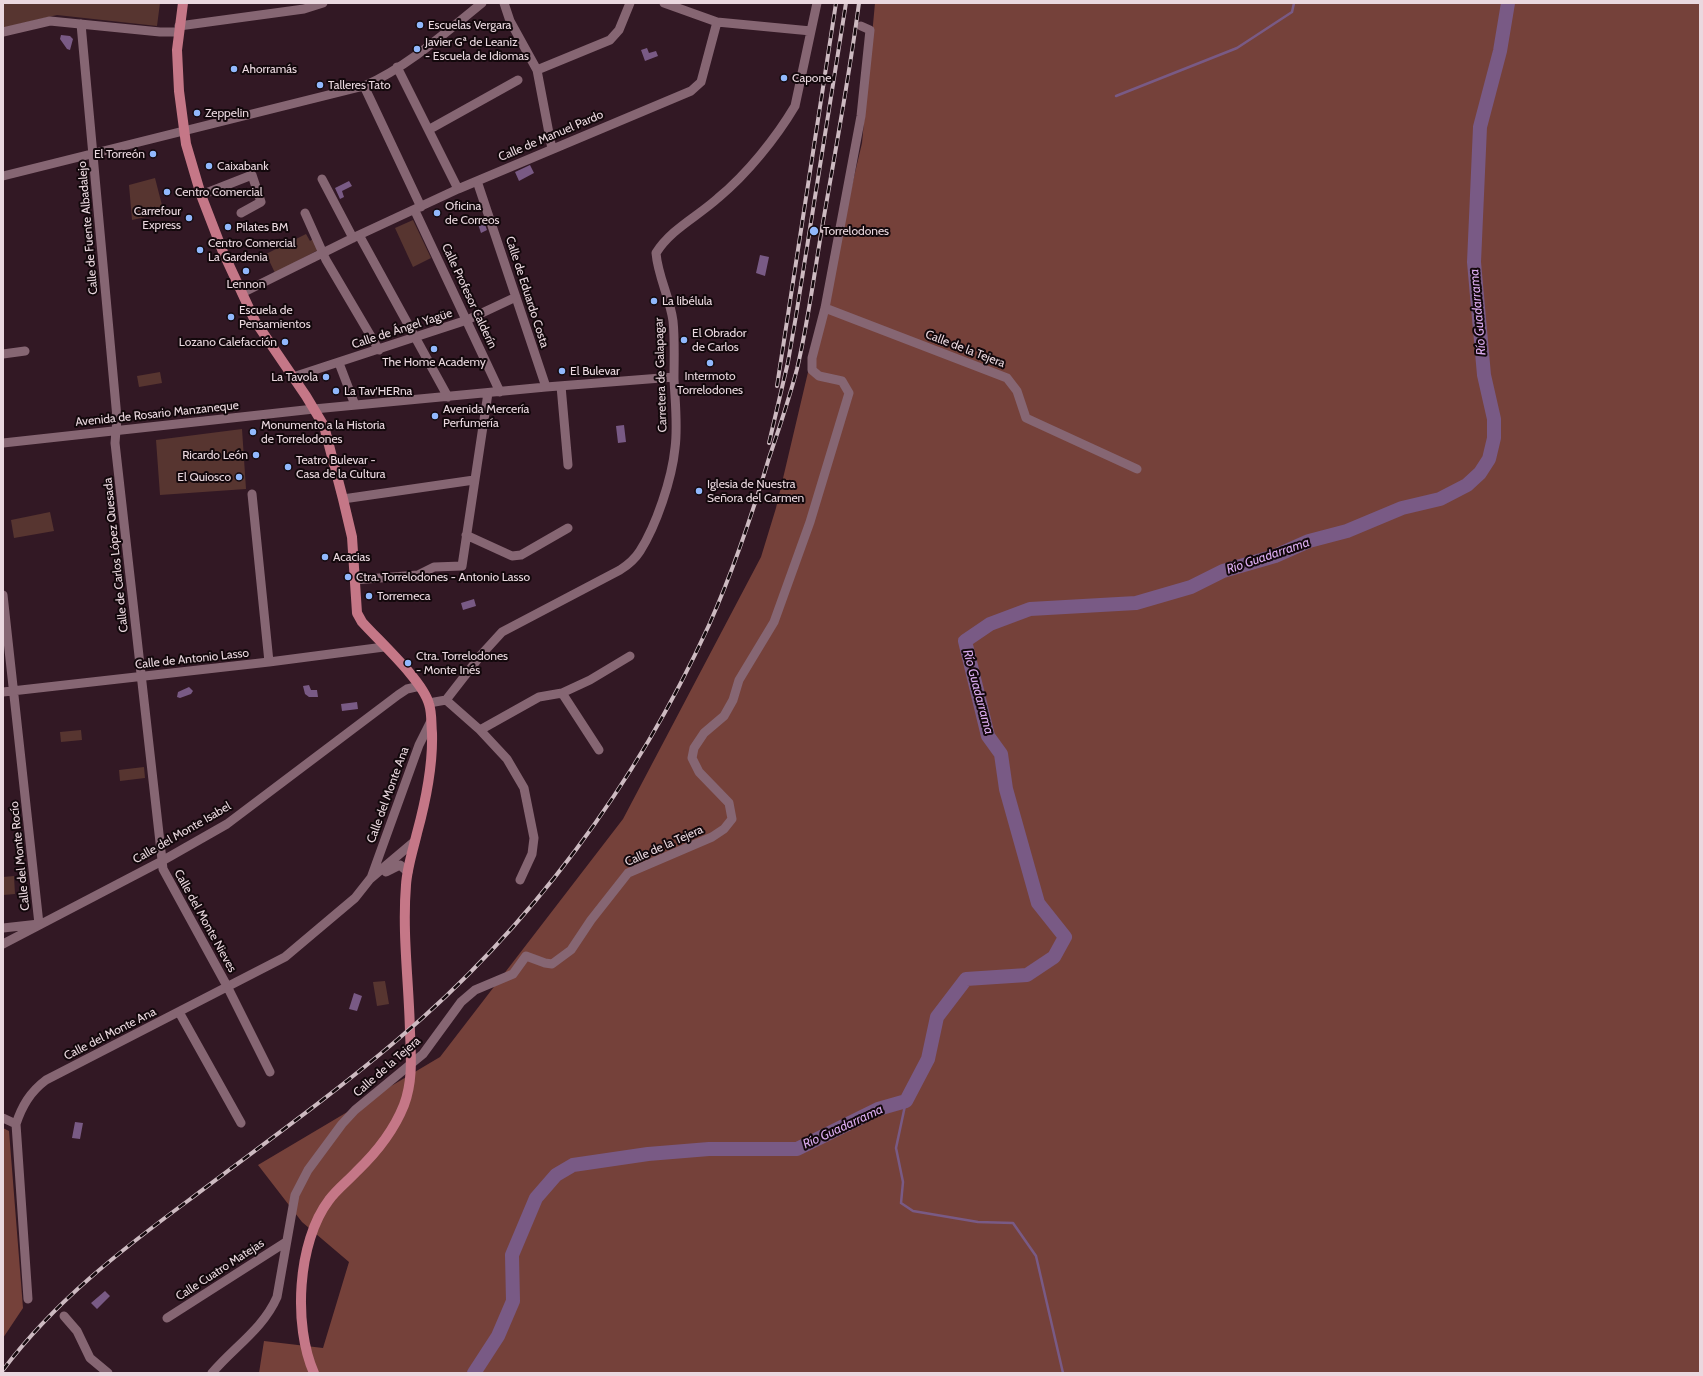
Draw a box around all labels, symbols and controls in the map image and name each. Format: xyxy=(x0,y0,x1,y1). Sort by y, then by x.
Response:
place label: Escuelas Vergara xyxy=(428,18,511,32)
marker: Escuelas Vergara xyxy=(415,20,425,30)
place label: Javier Gª de Leaniz - Escuela de Idiomas xyxy=(425,35,529,63)
marker: Javier Gª de Leaniz - Escuela de Idiomas xyxy=(412,44,422,54)
place label: Ahorramás xyxy=(242,62,297,76)
marker: Ahorramás xyxy=(229,64,239,74)
place label: Capone xyxy=(792,71,831,85)
marker: Capone xyxy=(779,73,789,83)
place label: Talleres Tato xyxy=(328,78,391,92)
marker: Talleres Tato xyxy=(315,80,325,90)
place label: Zeppelin xyxy=(205,106,249,120)
street label: Calle de Manuel Pardo xyxy=(496,107,606,165)
marker: Zeppelin xyxy=(192,108,202,118)
place label: El Torreón xyxy=(94,147,145,161)
marker: El Torreón xyxy=(148,149,158,159)
place label: Caixabank xyxy=(217,159,269,173)
street label: Calle de Fuente Albadalejo xyxy=(75,161,101,295)
marker: Caixabank xyxy=(204,161,214,171)
place label: Centro Comercial xyxy=(175,185,263,199)
marker: Centro Comercial xyxy=(162,187,172,197)
place label: Oficina de Correos xyxy=(445,199,499,227)
place label: Carrefour Express xyxy=(134,204,181,232)
marker: Oficina de Correos xyxy=(432,208,442,218)
marker: Carrefour Express xyxy=(184,213,194,223)
place label: Pilates BM xyxy=(236,220,289,234)
marker: Pilates BM xyxy=(223,222,233,232)
place label: Torrelodones xyxy=(823,224,889,238)
marker: Torrelodones xyxy=(808,225,820,237)
street label: Calle de Eduardo Costa xyxy=(502,234,552,350)
place label: Centro Comercial La Gardenia xyxy=(208,236,296,264)
street label: Calle Profesor Calderín xyxy=(438,241,500,351)
marker: Centro Comercial La Gardenia xyxy=(195,245,205,255)
marker: Lennon xyxy=(241,266,251,276)
water label: Río Guadarrama xyxy=(1466,268,1490,356)
place label: Lennon xyxy=(227,277,265,291)
place label: La libélula xyxy=(662,294,712,308)
marker: La libélula xyxy=(649,296,659,306)
place label: Escuela de Pensamientos xyxy=(239,303,311,331)
street label: Calle de Ángel Yagüe xyxy=(350,306,454,352)
marker: Escuela de Pensamientos xyxy=(226,312,236,322)
street label: Carretera de Galapagar xyxy=(652,317,670,433)
place label: El Obrador de Carlos xyxy=(692,326,747,354)
street label: Calle de la Tejera xyxy=(923,327,1007,371)
place label: Lozano Calefacción xyxy=(179,335,277,349)
marker: El Obrador de Carlos xyxy=(679,335,689,345)
marker: Lozano Calefacción xyxy=(280,337,290,347)
marker: The Home Academy xyxy=(429,344,439,354)
place label: The Home Academy xyxy=(382,355,486,369)
marker: Intermoto Torrelodones xyxy=(705,358,715,368)
place label: El Bulevar xyxy=(570,364,620,378)
marker: El Bulevar xyxy=(557,366,567,376)
place label: Intermoto Torrelodones xyxy=(677,369,743,397)
place label: La Tavola xyxy=(271,370,318,384)
marker: La Tavola xyxy=(321,372,331,382)
place label: La Tav'HERna xyxy=(344,384,412,398)
marker: La Tav'HERna xyxy=(331,386,341,396)
street label: Avenida de Rosario Manzaneque xyxy=(75,398,239,430)
place label: Avenida Mercería Perfumería xyxy=(443,402,529,430)
marker: Avenida Mercería Perfumería xyxy=(430,411,440,421)
place label: Monumento a la Historia de Torrelodones xyxy=(261,418,385,446)
marker: Monumento a la Historia de Torrelodones xyxy=(248,427,258,437)
place label: Ricardo León xyxy=(182,448,248,462)
marker: Ricardo León xyxy=(251,450,261,460)
place label: Teatro Bulevar - Casa de la Cultura xyxy=(296,453,385,481)
marker: Teatro Bulevar - Casa de la Cultura xyxy=(283,462,293,472)
place label: El Quiosco xyxy=(177,470,231,484)
marker: El Quiosco xyxy=(234,472,244,482)
street label: Calle de Carlos López Quesada xyxy=(101,477,131,633)
place label: Iglesia de Nuestra Señora del Carmen xyxy=(707,477,804,505)
marker: Iglesia de Nuestra Señora del Carmen xyxy=(694,486,704,496)
water label: Río Guadarrama xyxy=(1224,534,1312,578)
place label: Acacias xyxy=(333,550,370,564)
marker: Acacias xyxy=(320,552,330,562)
place label: Ctra. Torrelodones - Antonio Lasso xyxy=(356,570,530,584)
marker: Ctra. Torrelodones - Antonio Lasso xyxy=(343,572,353,582)
place label: Torremeca xyxy=(377,589,430,603)
marker: Torremeca xyxy=(364,591,374,601)
street label: Calle de Antonio Lasso xyxy=(134,646,250,672)
water label: Río Guadarrama xyxy=(959,648,997,736)
place label: Ctra. Torrelodones - Monte Inés xyxy=(416,649,508,677)
marker: Ctra. Torrelodones - Monte Inés xyxy=(403,658,413,668)
street label: Calle del Monte Ana xyxy=(364,745,412,845)
street label: Calle del Monte Isabel xyxy=(130,799,234,867)
street label: Calle del Monte Rocío xyxy=(7,801,33,911)
street label: Calle de la Tejera xyxy=(623,822,705,870)
street label: Calle del Monte Nieves xyxy=(171,867,239,975)
street label: Calle del Monte Ana xyxy=(62,1005,158,1063)
street label: Calle de la Tejera xyxy=(351,1034,423,1100)
water label: Río Guadarrama xyxy=(800,1102,886,1152)
street label: Calle Cuatro Matejas xyxy=(173,1236,267,1304)

